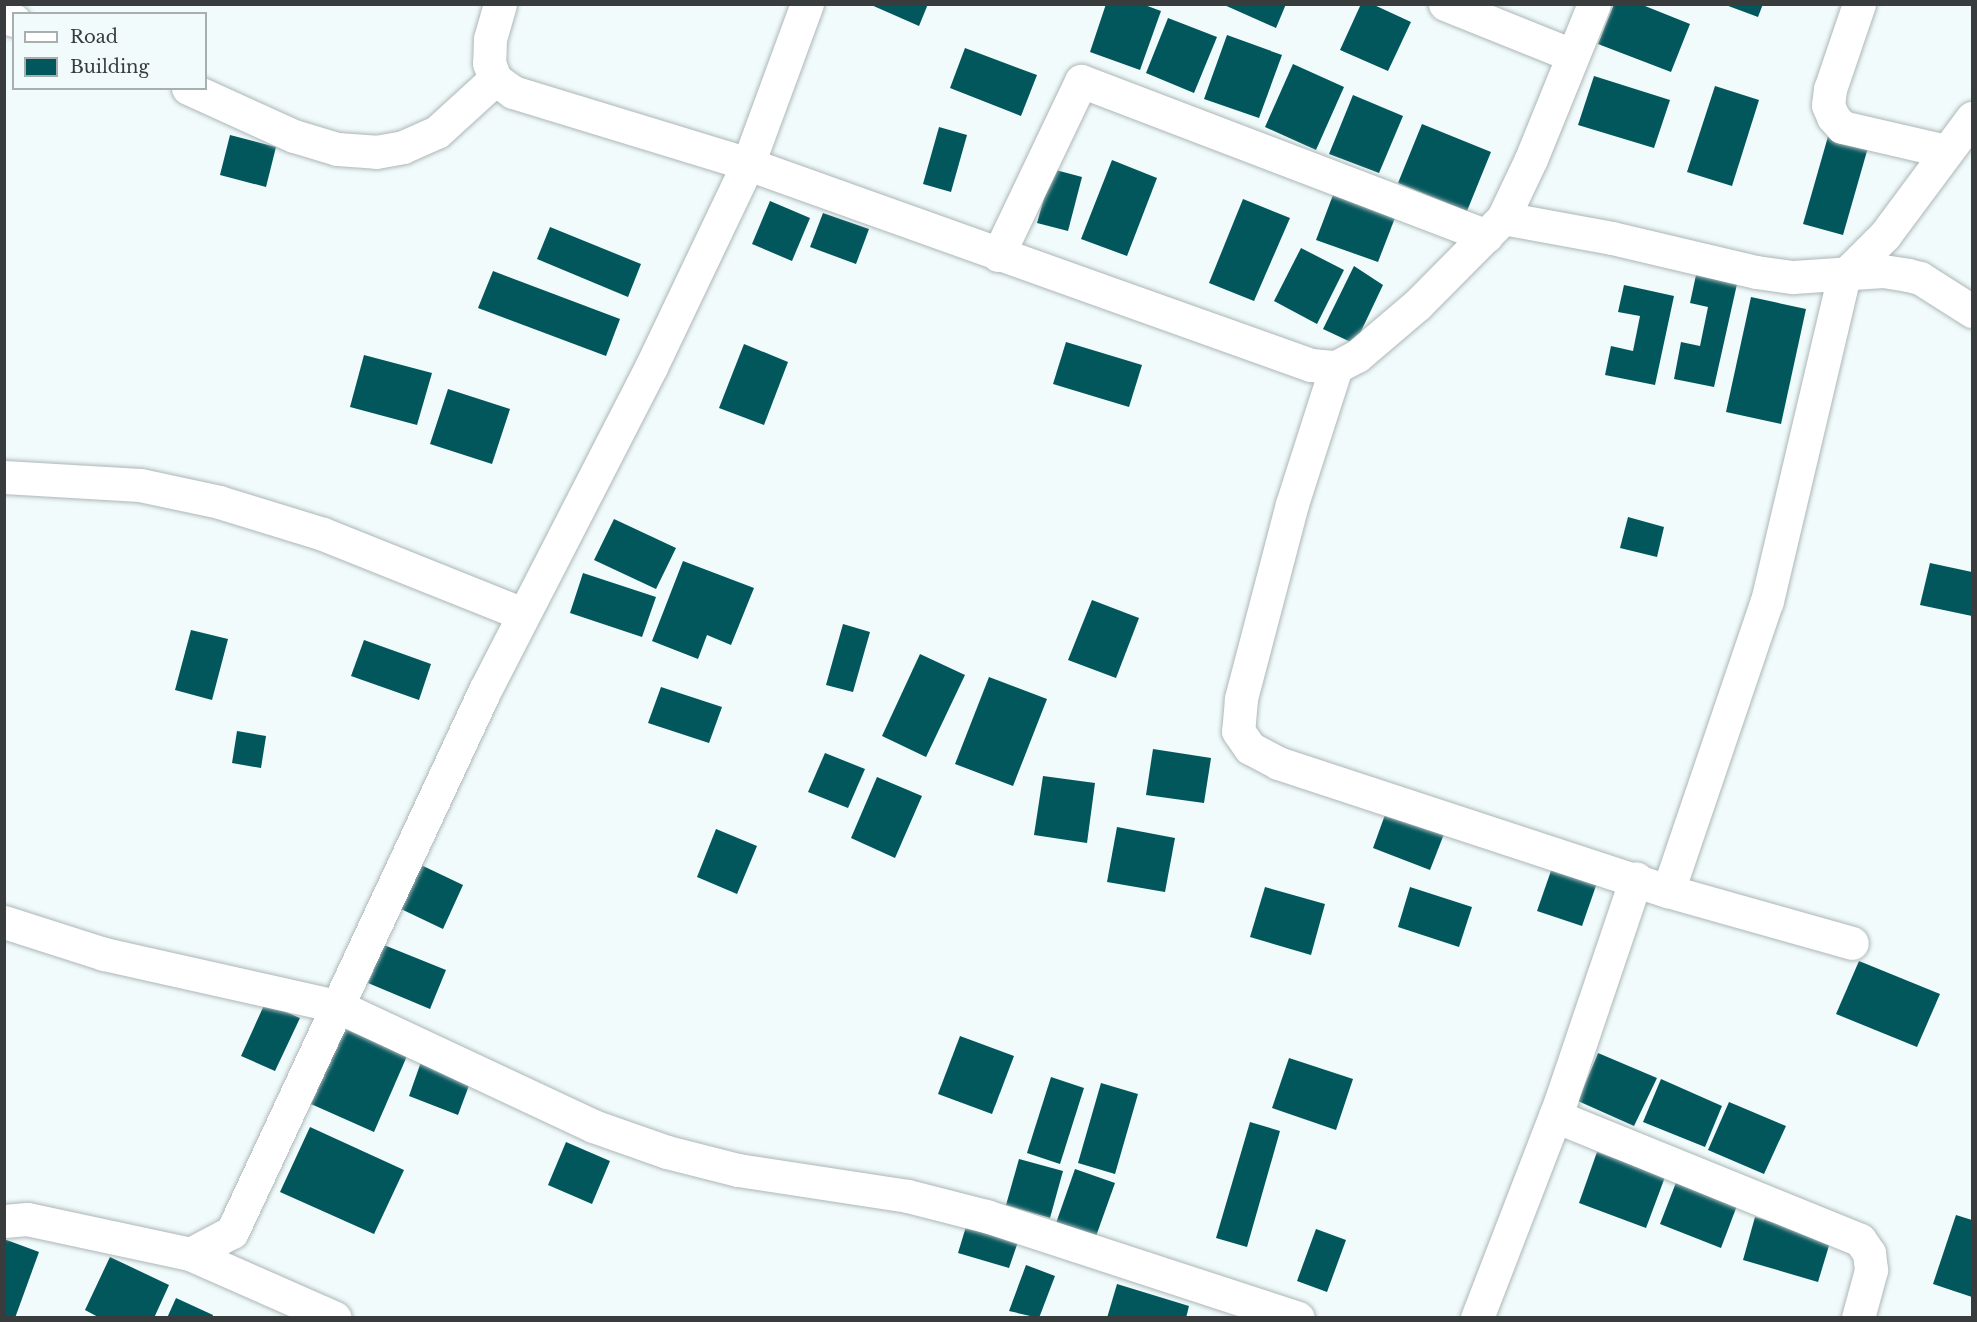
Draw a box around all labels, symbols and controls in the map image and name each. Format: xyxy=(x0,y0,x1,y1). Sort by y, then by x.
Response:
legend xyxy=(12,12,207,90)
text: Road xyxy=(70,26,118,48)
text: Building xyxy=(70,56,149,78)

